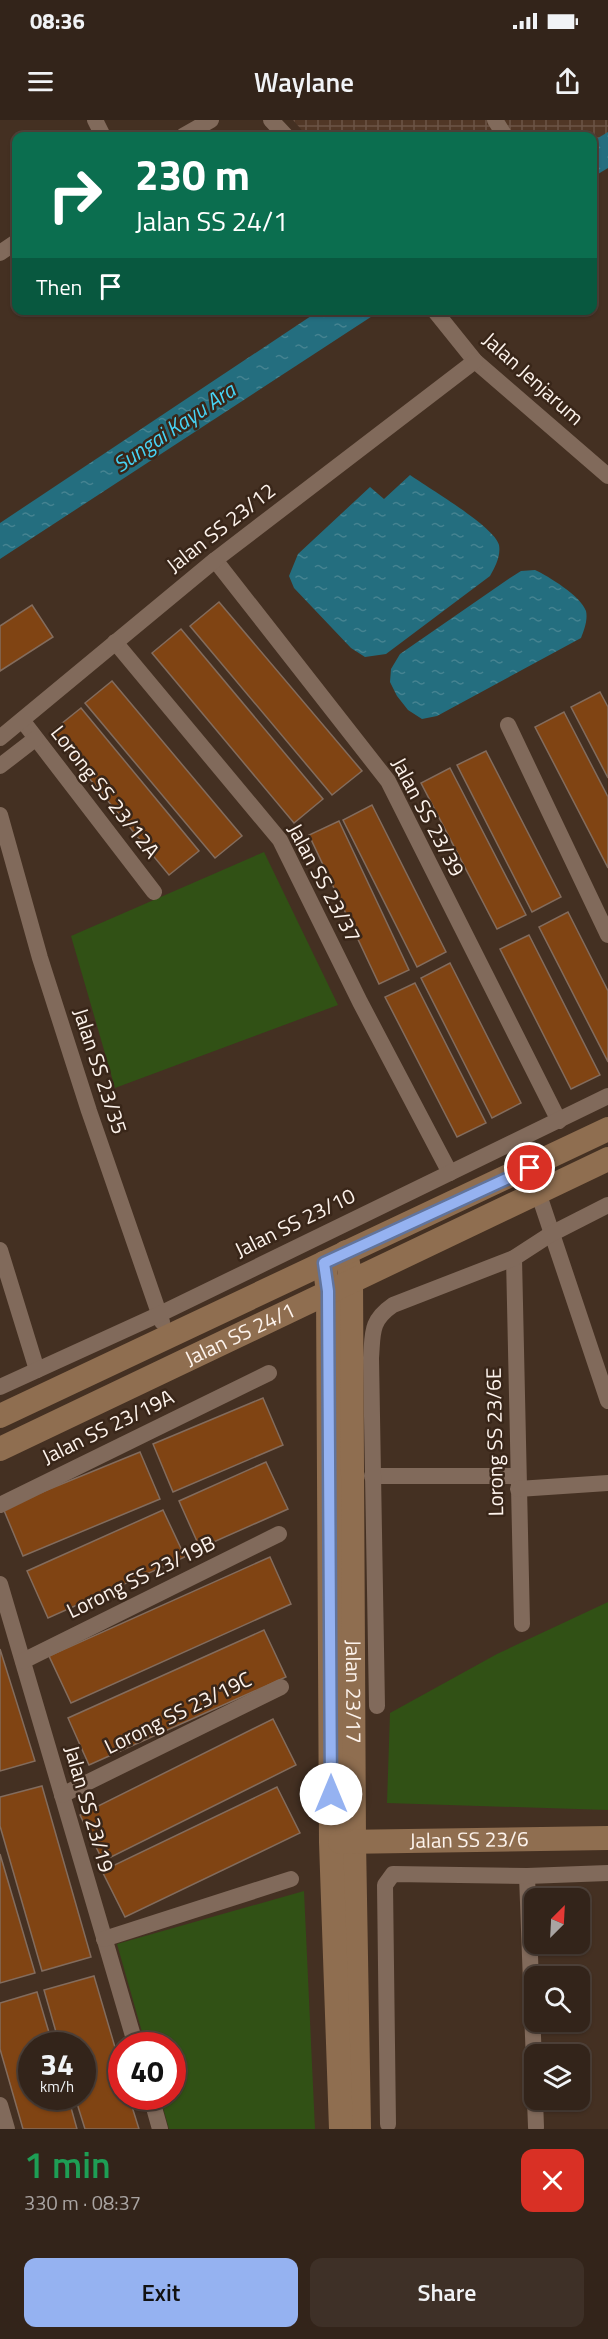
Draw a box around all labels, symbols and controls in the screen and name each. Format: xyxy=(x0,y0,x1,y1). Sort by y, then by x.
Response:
text: 08:36 xyxy=(30,4,85,38)
text: Waylane xyxy=(254,61,354,102)
icon: menu xyxy=(24,65,57,98)
icon: share xyxy=(551,65,584,98)
text: 230 m xyxy=(135,142,250,206)
icon: right xyxy=(36,156,114,234)
text: Jalan SS 24/1 xyxy=(135,200,288,241)
text: Then xyxy=(36,270,82,304)
icon: arrive xyxy=(94,270,127,303)
street label: Jalan Jenjarum xyxy=(476,324,591,433)
water label: Sungai Kayu Ara xyxy=(106,372,244,481)
street label: Jalan SS 23/12 xyxy=(159,474,282,580)
street label: Lorong SS 23/12A xyxy=(43,718,168,865)
street label: Jalan SS 23/39 xyxy=(384,751,474,882)
street label: Jalan SS 23/37 xyxy=(280,817,370,948)
street label: Jalan SS 23/35 xyxy=(66,1003,136,1138)
pin xyxy=(504,1142,555,1193)
icon: arrive xyxy=(513,1151,546,1184)
street label: Jalan SS 23/10 xyxy=(229,1179,360,1265)
street label: Jalan SS 24/1 xyxy=(179,1293,300,1374)
street label: Lorong SS 23/6E xyxy=(477,1367,511,1517)
street label: Jalan SS 23/19A xyxy=(36,1380,179,1472)
street label: Lorong SS 23/19B xyxy=(61,1526,220,1626)
street label: Jalan 23/17 xyxy=(338,1640,370,1743)
street label: Lorong SS 23/19C xyxy=(98,1663,257,1762)
street label: Jalan SS 23/19 xyxy=(57,1741,123,1876)
position arrow xyxy=(299,1762,363,1826)
street label: Jalan SS 23/6 xyxy=(409,1822,529,1856)
north arrow xyxy=(524,1888,590,1954)
map controls xyxy=(524,1888,590,2110)
button: search xyxy=(524,1966,590,2032)
speed limit sign: 40 xyxy=(108,2032,186,2110)
text: 34 xyxy=(40,2041,74,2087)
button: layers xyxy=(524,2044,590,2110)
text: km/h xyxy=(40,2075,74,2098)
text: 1 min xyxy=(24,2137,111,2192)
button: close xyxy=(521,2149,584,2212)
text: 330 m · 08:37 xyxy=(24,2187,141,2218)
button: Exit xyxy=(24,2258,298,2327)
button: Share xyxy=(310,2258,584,2327)

